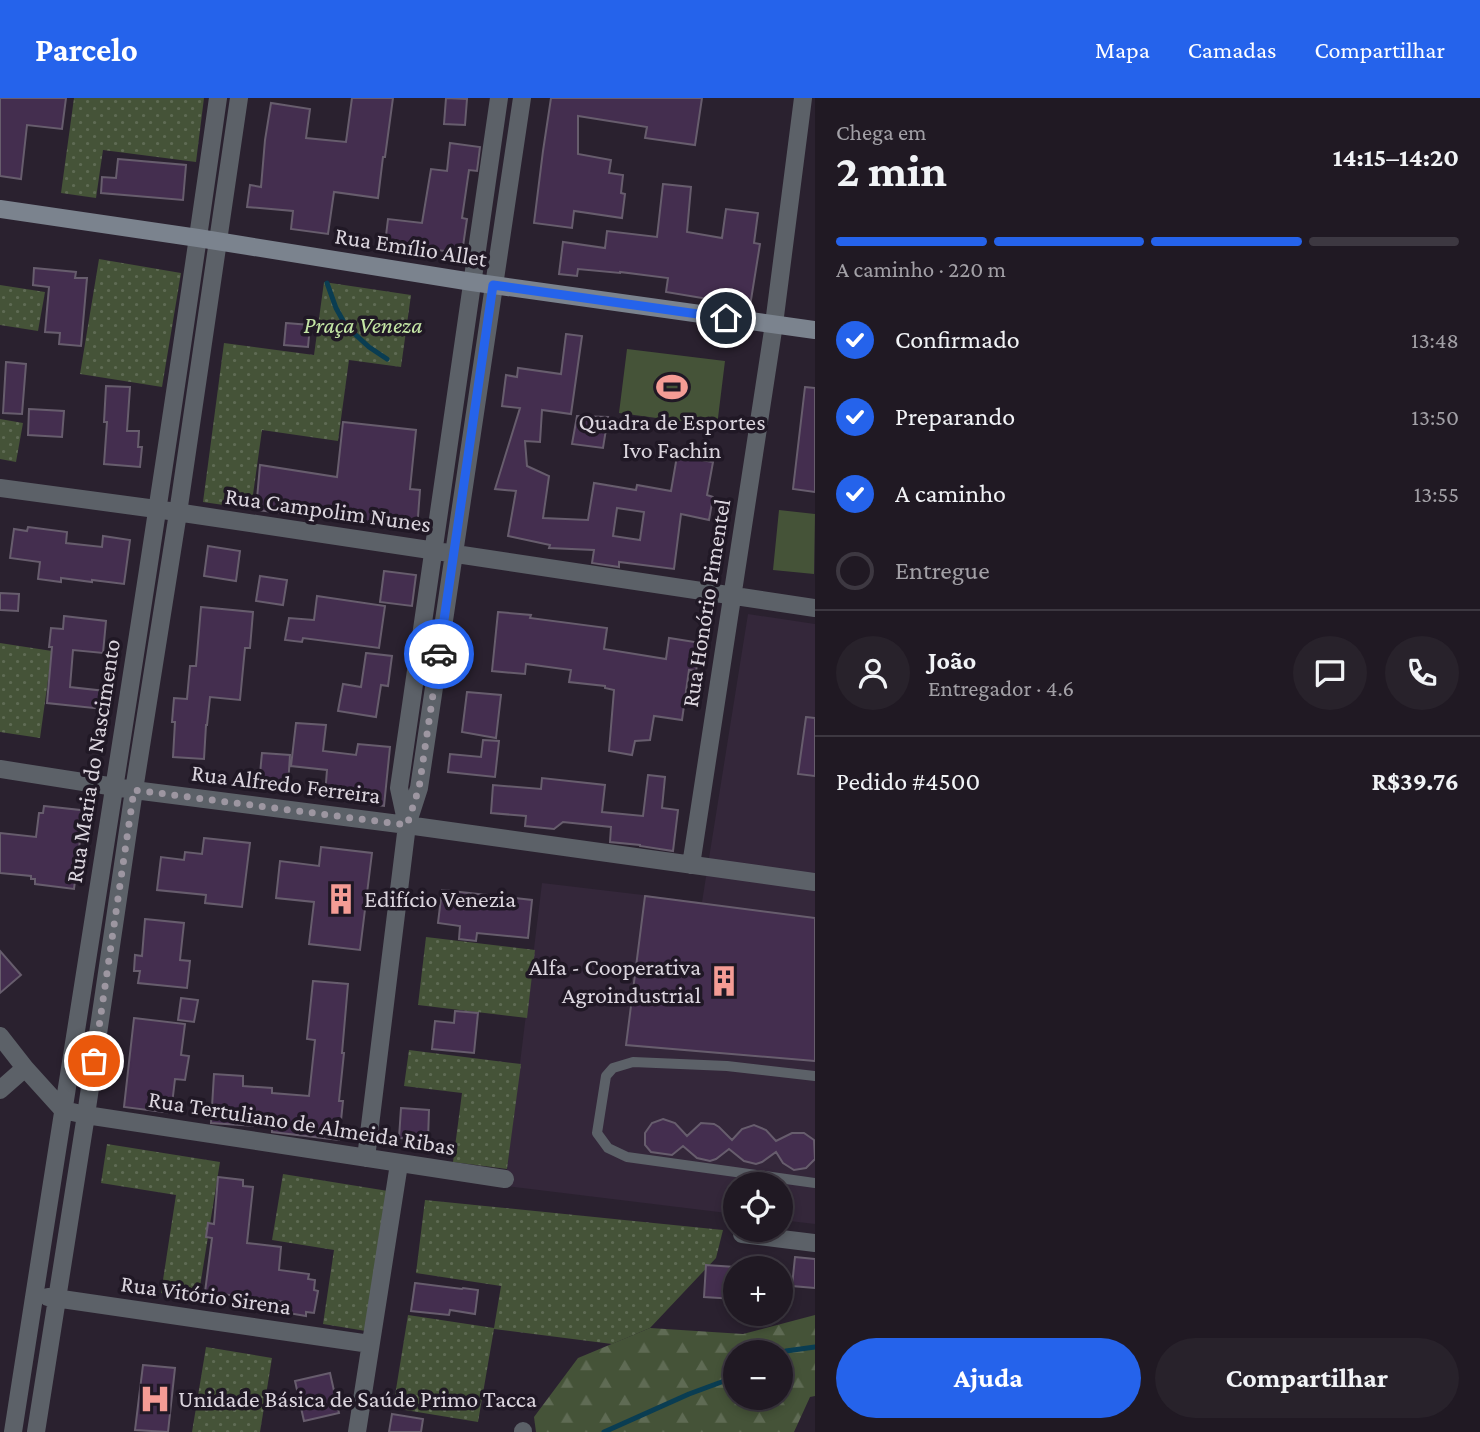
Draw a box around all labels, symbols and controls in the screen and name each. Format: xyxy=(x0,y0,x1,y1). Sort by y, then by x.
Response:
text: Parcelo xyxy=(35,31,138,68)
text: Mapa xyxy=(1095,36,1150,63)
text: Camadas xyxy=(1188,36,1276,63)
text: Compartilhar xyxy=(1314,36,1445,63)
text: Chega em xyxy=(836,119,927,145)
text: 14:15–14:20 xyxy=(1333,143,1459,172)
text: 2 min xyxy=(836,145,947,196)
street label: Rua Emílio Allet xyxy=(333,221,490,272)
text: A caminho · 220 m xyxy=(836,256,1006,282)
pin xyxy=(696,288,756,348)
icon: home xyxy=(707,299,745,337)
park label: Praça Veneza xyxy=(304,311,422,338)
icon: check xyxy=(836,321,874,359)
text: Confirmado xyxy=(895,325,1020,354)
text: 13:48 xyxy=(1411,327,1459,353)
sports icon: Quadra de Esportes Ivo Fachin xyxy=(655,370,689,404)
icon: check xyxy=(836,398,874,436)
text: Preparando xyxy=(895,402,1015,431)
text: 13:50 xyxy=(1411,404,1459,430)
place label: Quadra de Esportes Ivo Fachin xyxy=(578,408,766,463)
icon: check xyxy=(836,475,874,513)
text: A caminho xyxy=(895,479,1006,508)
text: 13:55 xyxy=(1414,481,1459,507)
street label: Rua Campolim Nunes xyxy=(223,482,433,537)
street label: Rua Honório Pimentel xyxy=(676,497,735,709)
text: Entregue xyxy=(895,556,990,585)
courier xyxy=(404,619,474,689)
icon: car xyxy=(420,635,458,673)
button: person xyxy=(836,636,910,710)
button: chat xyxy=(1293,636,1367,710)
button: phone xyxy=(1385,636,1459,710)
street label: Rua Maria do Nascimento xyxy=(60,637,125,885)
text: João xyxy=(928,646,976,675)
text: Entregador · 4.6 xyxy=(928,675,1074,701)
street label: Rua Alfredo Ferreira xyxy=(190,759,382,809)
text: Pedido #4500 xyxy=(836,767,980,796)
text: R$39.76 xyxy=(1371,767,1459,796)
building icon: Edifício Venezia xyxy=(324,882,358,916)
place label: Edifício Venezia xyxy=(364,885,516,912)
place label: Alfa - Cooperativa Agroindustrial xyxy=(529,953,701,1008)
building icon: Alfa - Cooperativa Agroindustrial xyxy=(707,964,741,998)
pin xyxy=(64,1031,124,1091)
icon: bag xyxy=(75,1042,113,1080)
street label: Rua Tertuliano de Almeida Ribas xyxy=(147,1085,458,1160)
map controls xyxy=(723,1172,793,1410)
button: locate xyxy=(723,1172,793,1242)
button: + xyxy=(723,1256,793,1326)
street label: Rua Vitório Sirena xyxy=(119,1269,293,1320)
button: Ajuda xyxy=(836,1338,1141,1418)
button: Compartilhar xyxy=(1155,1338,1459,1418)
button: − xyxy=(723,1340,793,1410)
hospital icon: Unidade Básica de Saúde Primo Tacca xyxy=(138,1382,172,1416)
place label: Unidade Básica de Saúde Primo Tacca xyxy=(178,1385,537,1412)

